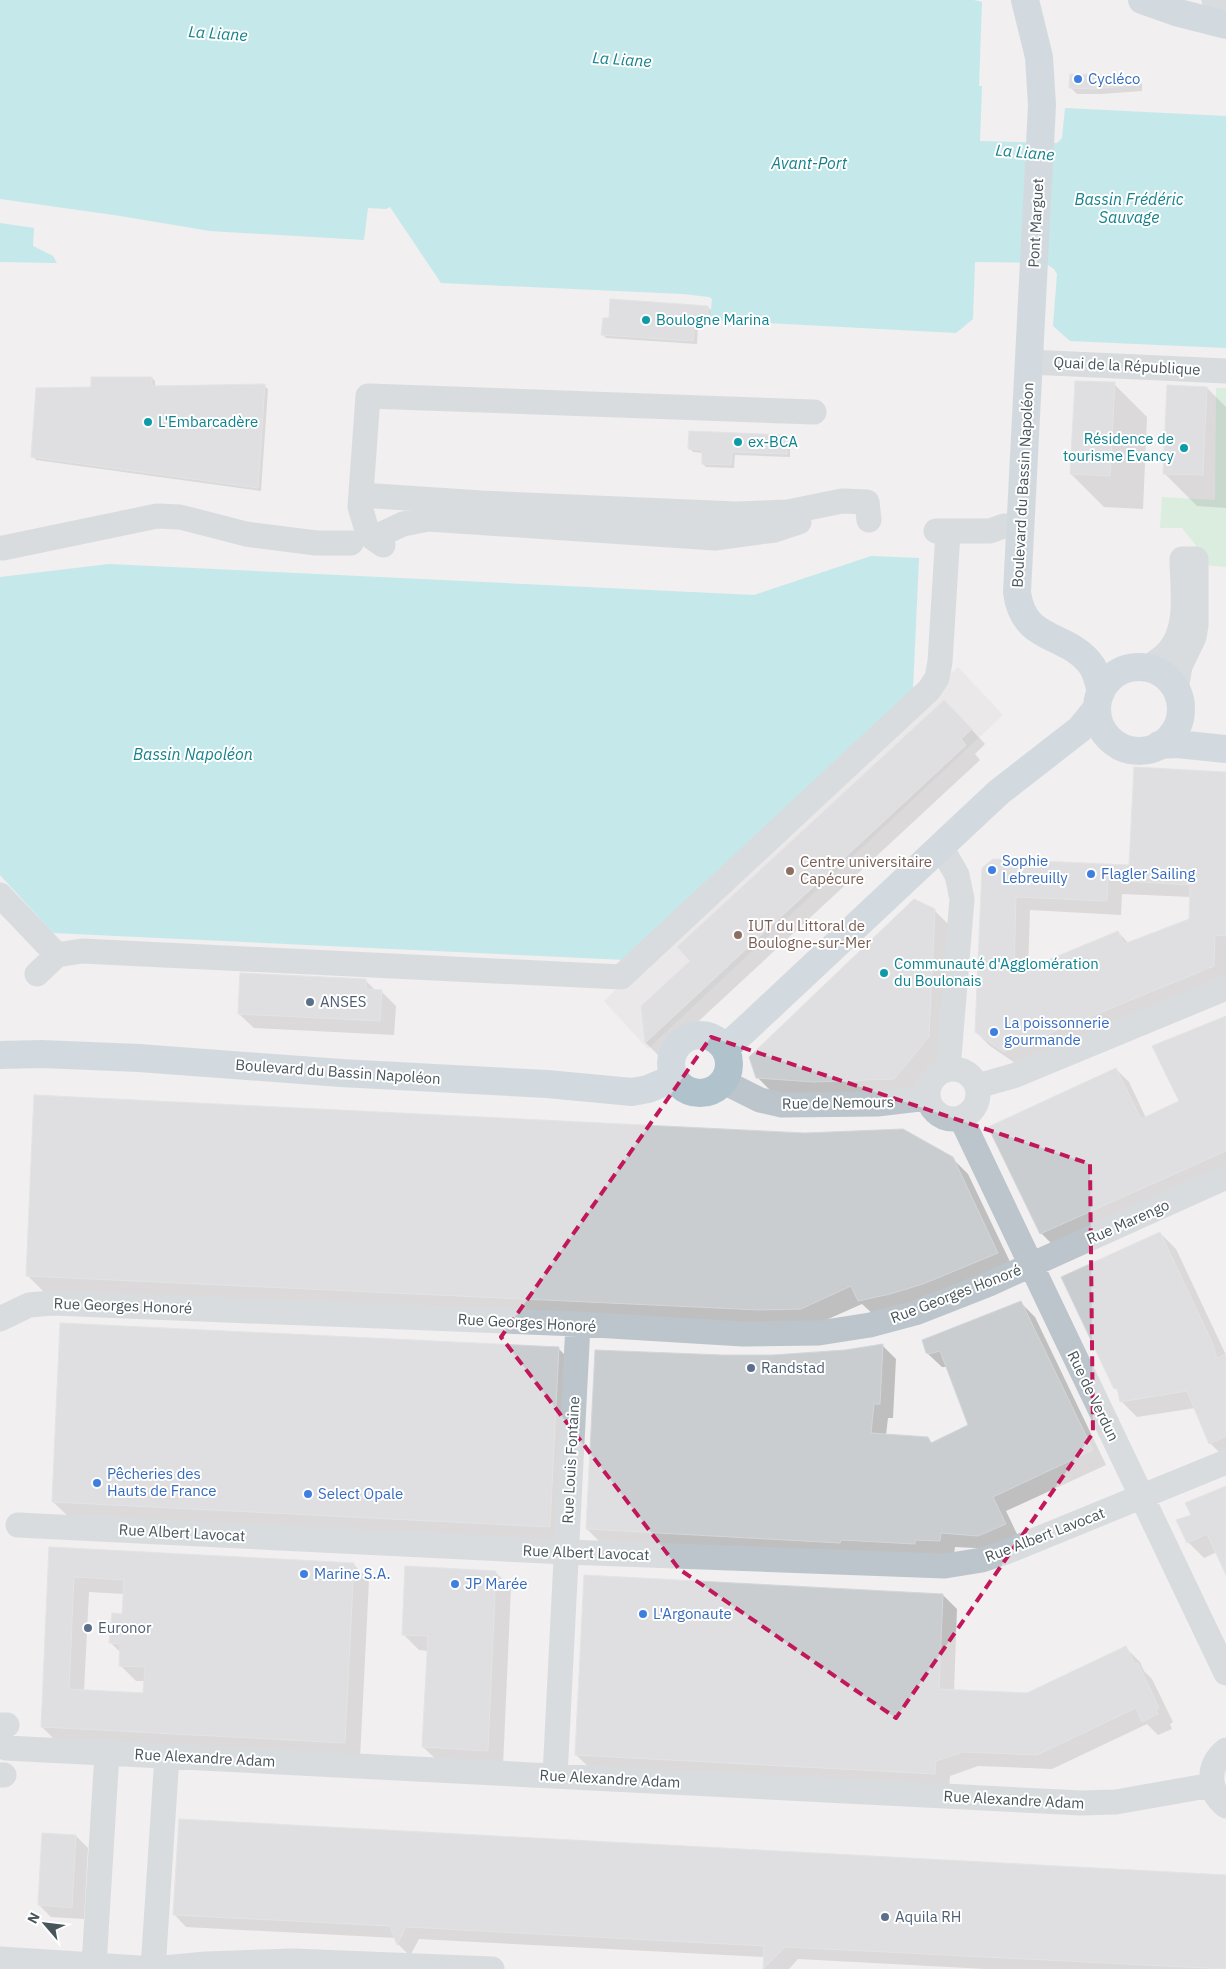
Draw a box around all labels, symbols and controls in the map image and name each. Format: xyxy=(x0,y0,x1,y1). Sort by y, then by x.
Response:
water label: La Liane xyxy=(188,21,248,45)
water label: La Liane xyxy=(592,47,652,71)
place label: Cycléco xyxy=(1088,69,1140,88)
marker: Cycléco xyxy=(1072,73,1084,85)
water label: La Liane xyxy=(995,139,1055,165)
water label: Avant-Port xyxy=(770,153,848,173)
street label: Pont Marguet xyxy=(1024,178,1047,268)
water label: Bassin Frédéric Sauvage xyxy=(1075,189,1184,227)
place label: Boulogne Marina xyxy=(656,310,769,329)
marker: Boulogne Marina xyxy=(640,314,652,326)
street label: Quai de la République xyxy=(1053,352,1201,379)
street label: Boulevard du Bassin Napoléon xyxy=(1008,382,1037,588)
place label: L'Embarcadère xyxy=(158,412,258,431)
marker: L'Embarcadère xyxy=(142,416,154,428)
place label: Résidence de tourisme Evancy xyxy=(1063,429,1175,465)
place label: ex-BCA xyxy=(748,432,798,451)
marker: ex-BCA xyxy=(732,436,744,448)
marker: Résidence de tourisme Evancy xyxy=(1178,442,1190,454)
water label: Bassin Napoléon xyxy=(133,744,253,764)
place label: Sophie Lebreuilly xyxy=(1002,851,1068,887)
place label: Centre universitaire Capécure xyxy=(800,852,932,888)
marker: Sophie Lebreuilly xyxy=(986,864,998,876)
place label: Flagler Sailing xyxy=(1101,864,1196,883)
marker: Centre universitaire Capécure xyxy=(784,865,796,877)
marker: Flagler Sailing xyxy=(1085,868,1097,880)
place label: IUT du Littoral de Boulogne-sur-Mer xyxy=(748,916,871,952)
marker: IUT du Littoral de Boulogne-sur-Mer xyxy=(732,929,744,941)
place label: Communauté d'Agglomération du Boulonais xyxy=(894,954,1099,990)
marker: Communauté d'Agglomération du Boulonais xyxy=(878,967,890,979)
place label: ANSES xyxy=(320,992,366,1011)
marker: ANSES xyxy=(304,996,316,1008)
place label: La poissonnerie gourmande xyxy=(1004,1013,1110,1049)
marker: La poissonnerie gourmande xyxy=(988,1026,1000,1038)
street label: Boulevard du Bassin Napoléon xyxy=(235,1055,441,1088)
street label: Rue de Nemours xyxy=(782,1092,894,1113)
street label: Rue Marengo xyxy=(1084,1195,1172,1248)
street label: Rue Georges Honoré xyxy=(888,1260,1024,1327)
street label: Rue Georges Honoré xyxy=(53,1294,193,1317)
street label: Rue Georges Honoré xyxy=(457,1309,597,1336)
street label: Rue de Verdun xyxy=(1063,1347,1124,1444)
place label: Randstad xyxy=(761,1358,825,1377)
marker: Randstad xyxy=(745,1362,757,1374)
street label: Rue Louis Fontaine xyxy=(558,1396,583,1524)
place label: Pêcheries des Hauts de France xyxy=(107,1464,216,1500)
marker: Pêcheries des Hauts de France xyxy=(91,1477,103,1489)
place label: Select Opale xyxy=(318,1484,403,1503)
marker: Select Opale xyxy=(302,1488,314,1500)
street label: Rue Albert Lavocat xyxy=(982,1503,1107,1566)
street label: Rue Albert Lavocat xyxy=(118,1520,246,1545)
street label: Rue Albert Lavocat xyxy=(522,1541,650,1564)
place label: Marine S.A. xyxy=(314,1564,391,1583)
marker: Marine S.A. xyxy=(298,1568,310,1580)
place label: JP Marée xyxy=(465,1574,527,1593)
marker: JP Marée xyxy=(449,1578,461,1590)
place label: L'Argonaute xyxy=(653,1604,732,1623)
marker: L'Argonaute xyxy=(637,1608,649,1620)
place label: Euronor xyxy=(98,1618,152,1637)
marker: Euronor xyxy=(82,1622,94,1634)
street label: Rue Alexandre Adam xyxy=(134,1744,276,1771)
street label: Rue Alexandre Adam xyxy=(539,1765,681,1792)
street label: Rue Alexandre Adam xyxy=(943,1786,1085,1813)
north arrow xyxy=(20,1899,70,1949)
place label: Aquila RH xyxy=(895,1907,961,1926)
text: N xyxy=(23,1909,44,1927)
marker: Aquila RH xyxy=(879,1911,891,1923)

